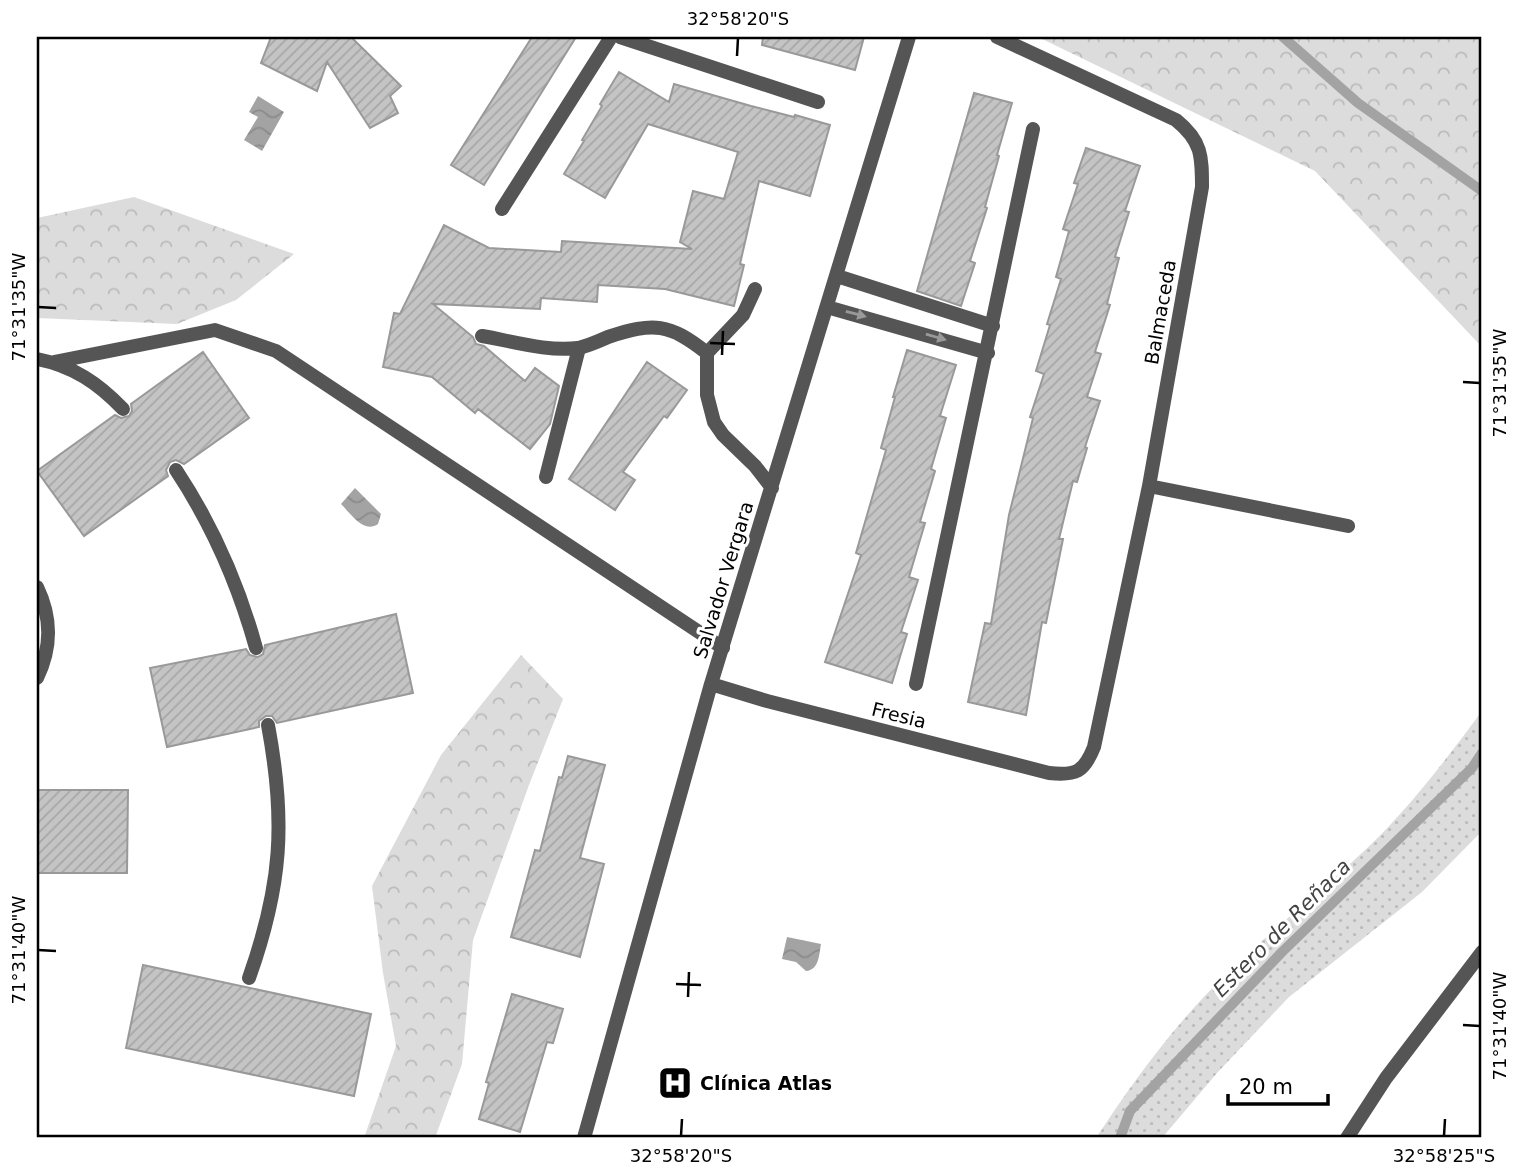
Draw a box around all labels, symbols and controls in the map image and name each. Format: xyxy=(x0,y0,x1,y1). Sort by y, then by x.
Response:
text: 32°58'20"S xyxy=(687,8,789,29)
text: 71°31'35"W xyxy=(8,252,29,361)
street label: Balmaceda xyxy=(1140,258,1180,366)
one-way arrow xyxy=(846,310,867,320)
text: 71°31'35"W xyxy=(1489,328,1510,437)
one-way arrow xyxy=(926,333,947,343)
street label: Salvador Vergara xyxy=(689,499,757,661)
street label: Fresia xyxy=(869,698,929,732)
water label: Estero de Reñaca xyxy=(1208,854,1356,1002)
text: 71°31'40"W xyxy=(8,895,29,1004)
text: 71°31'40"W xyxy=(1489,971,1510,1080)
scale bar xyxy=(1228,1063,1328,1107)
hospital icon: Clínica Atlas xyxy=(656,1064,694,1102)
place label: Clínica Atlas xyxy=(700,1072,832,1094)
text: 20 m xyxy=(1239,1075,1293,1099)
text: 32°58'20"S xyxy=(630,1145,732,1166)
text: 32°58'25"S xyxy=(1393,1145,1495,1166)

